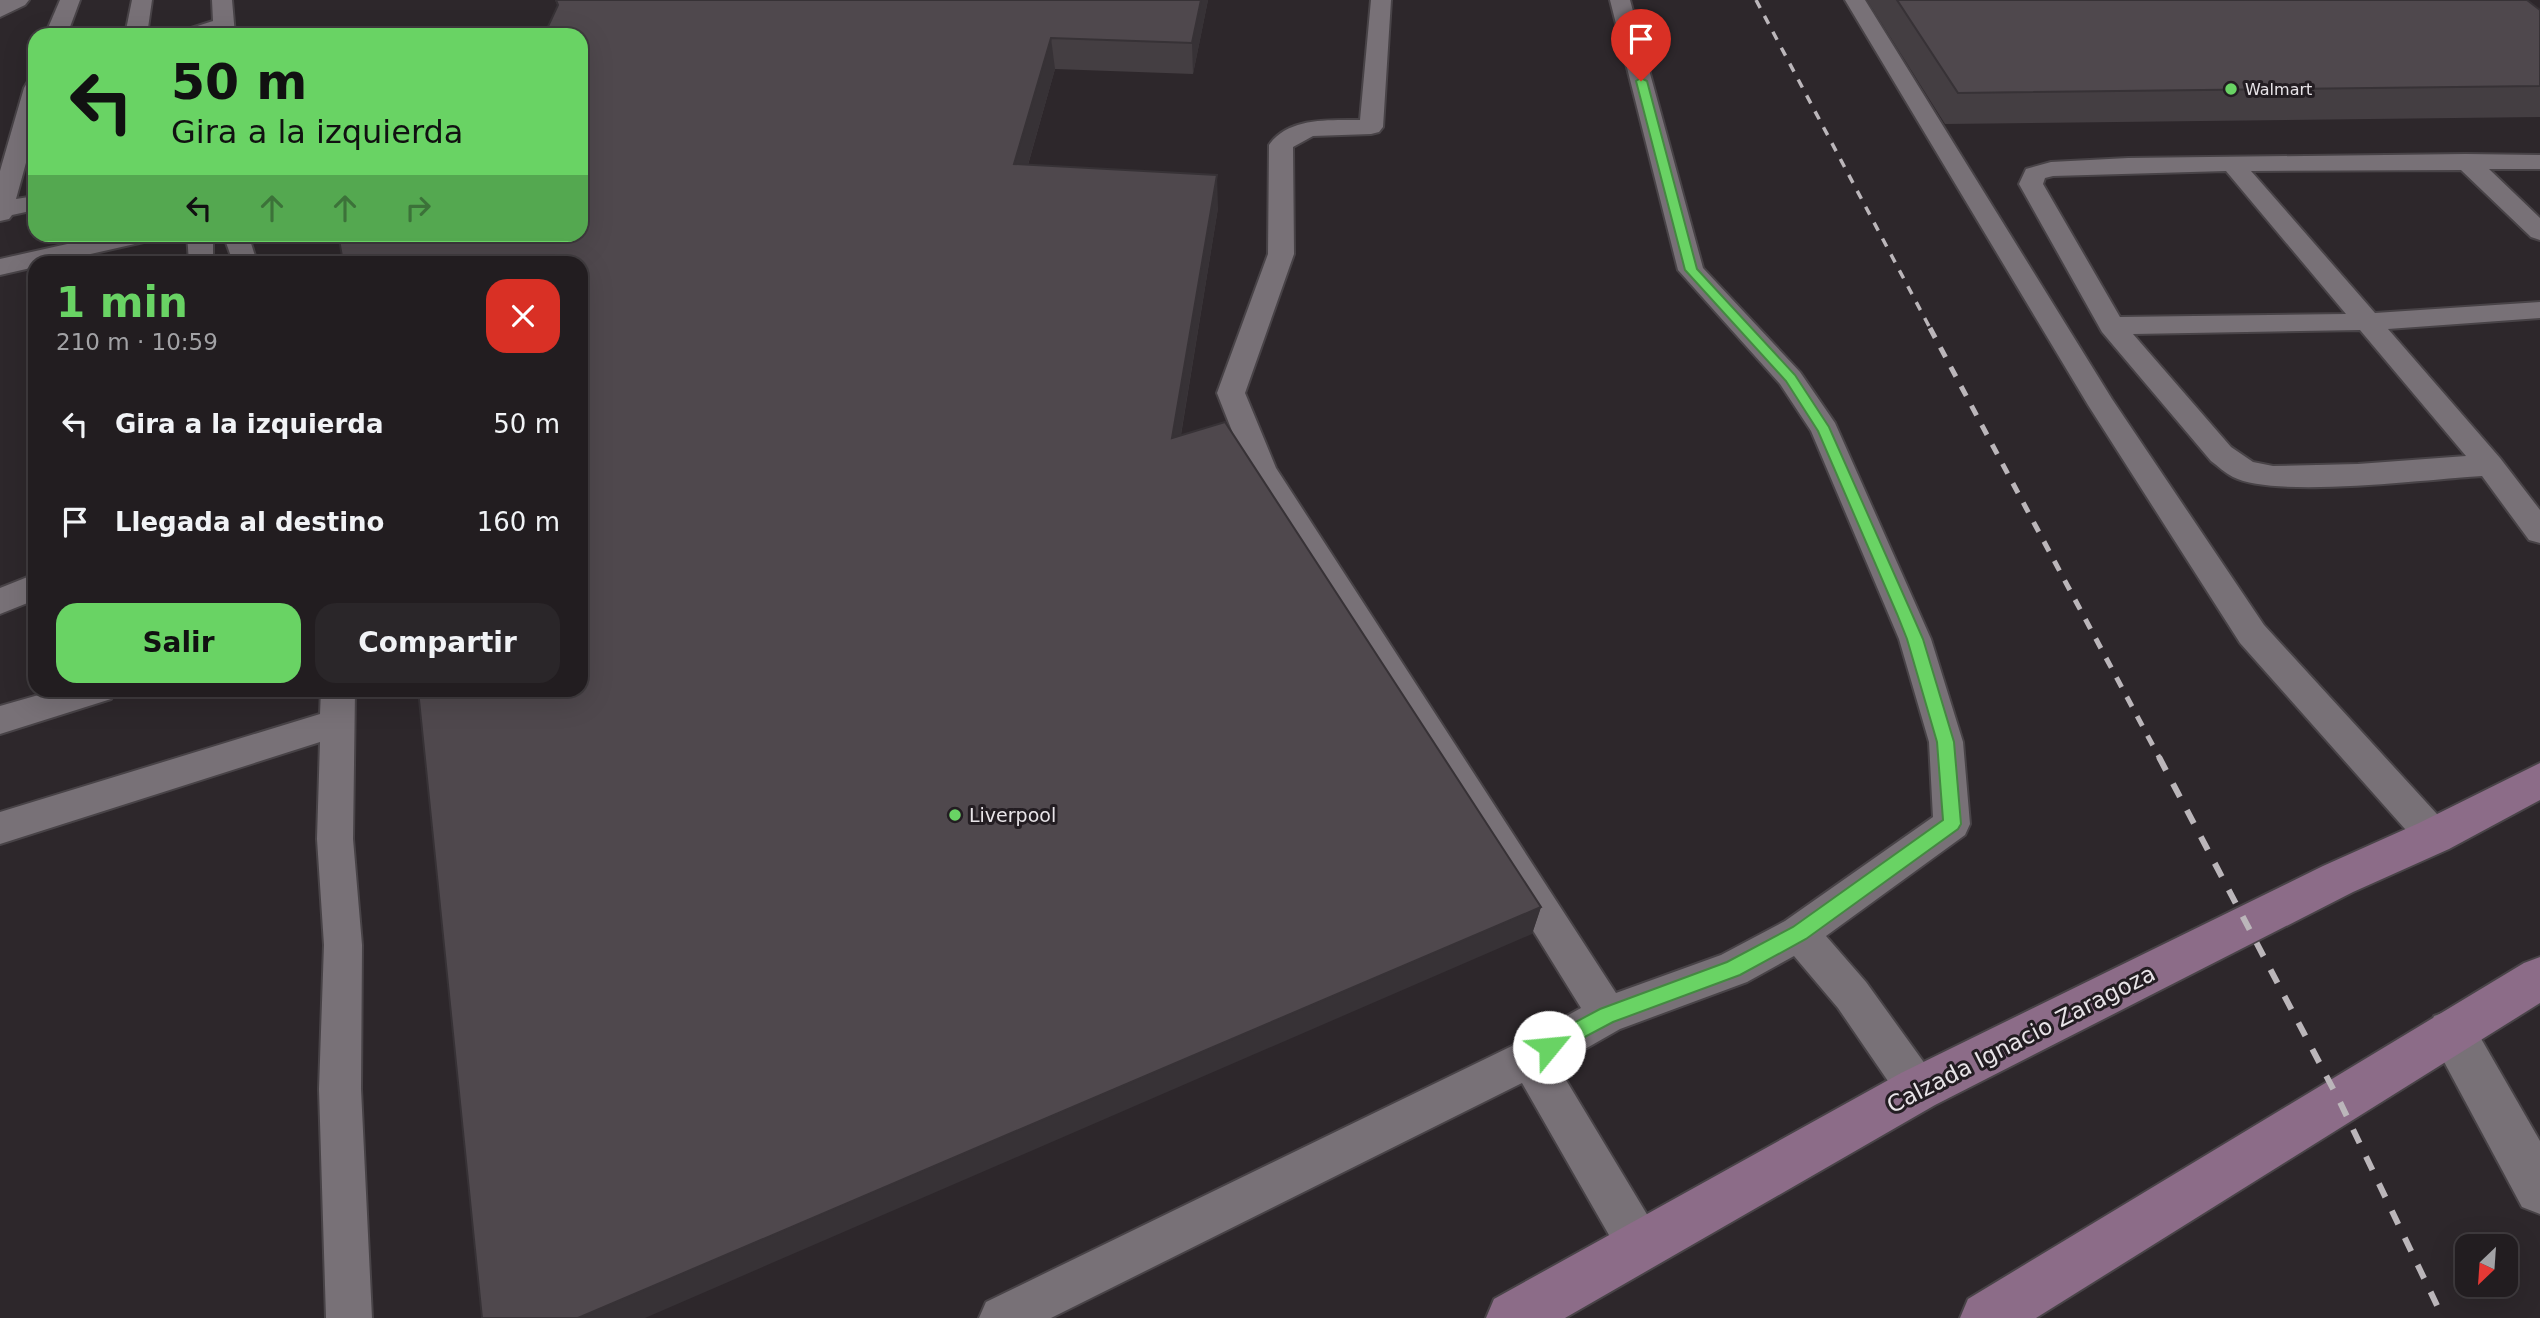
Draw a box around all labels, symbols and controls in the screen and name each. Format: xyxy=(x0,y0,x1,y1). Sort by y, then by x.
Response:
pin xyxy=(1611,9,1671,81)
icon: arrive xyxy=(1622,20,1660,58)
text: 50 m xyxy=(171,54,307,111)
icon: left xyxy=(56,56,147,147)
place label: Walmart xyxy=(2245,80,2312,99)
marker: Walmart xyxy=(2223,81,2239,97)
text: Gira a la izquierda xyxy=(171,113,463,151)
icon: left xyxy=(180,189,218,227)
icon: ahead xyxy=(253,189,291,227)
icon: ahead xyxy=(326,189,364,227)
icon: right xyxy=(399,189,437,227)
text: 1 min xyxy=(56,278,188,327)
button: close xyxy=(486,279,560,353)
text: 210 m · 10:59 xyxy=(56,329,218,355)
icon: left xyxy=(56,405,94,443)
text: Gira a la izquierda xyxy=(115,409,383,439)
text: 50 m xyxy=(493,409,560,439)
icon: arrive xyxy=(56,503,94,541)
text: Llegada al destino xyxy=(115,507,384,537)
text: 160 m xyxy=(477,507,560,537)
button: Salir xyxy=(56,603,301,683)
button: Compartir xyxy=(315,603,560,683)
place label: Liverpool xyxy=(969,804,1056,826)
marker: Liverpool xyxy=(947,807,963,823)
street label: Calzada Ignacio Zaragoza xyxy=(1883,960,2159,1118)
position arrow xyxy=(1512,1010,1586,1084)
north arrow xyxy=(2455,1234,2518,1297)
map controls xyxy=(2455,1234,2518,1297)

